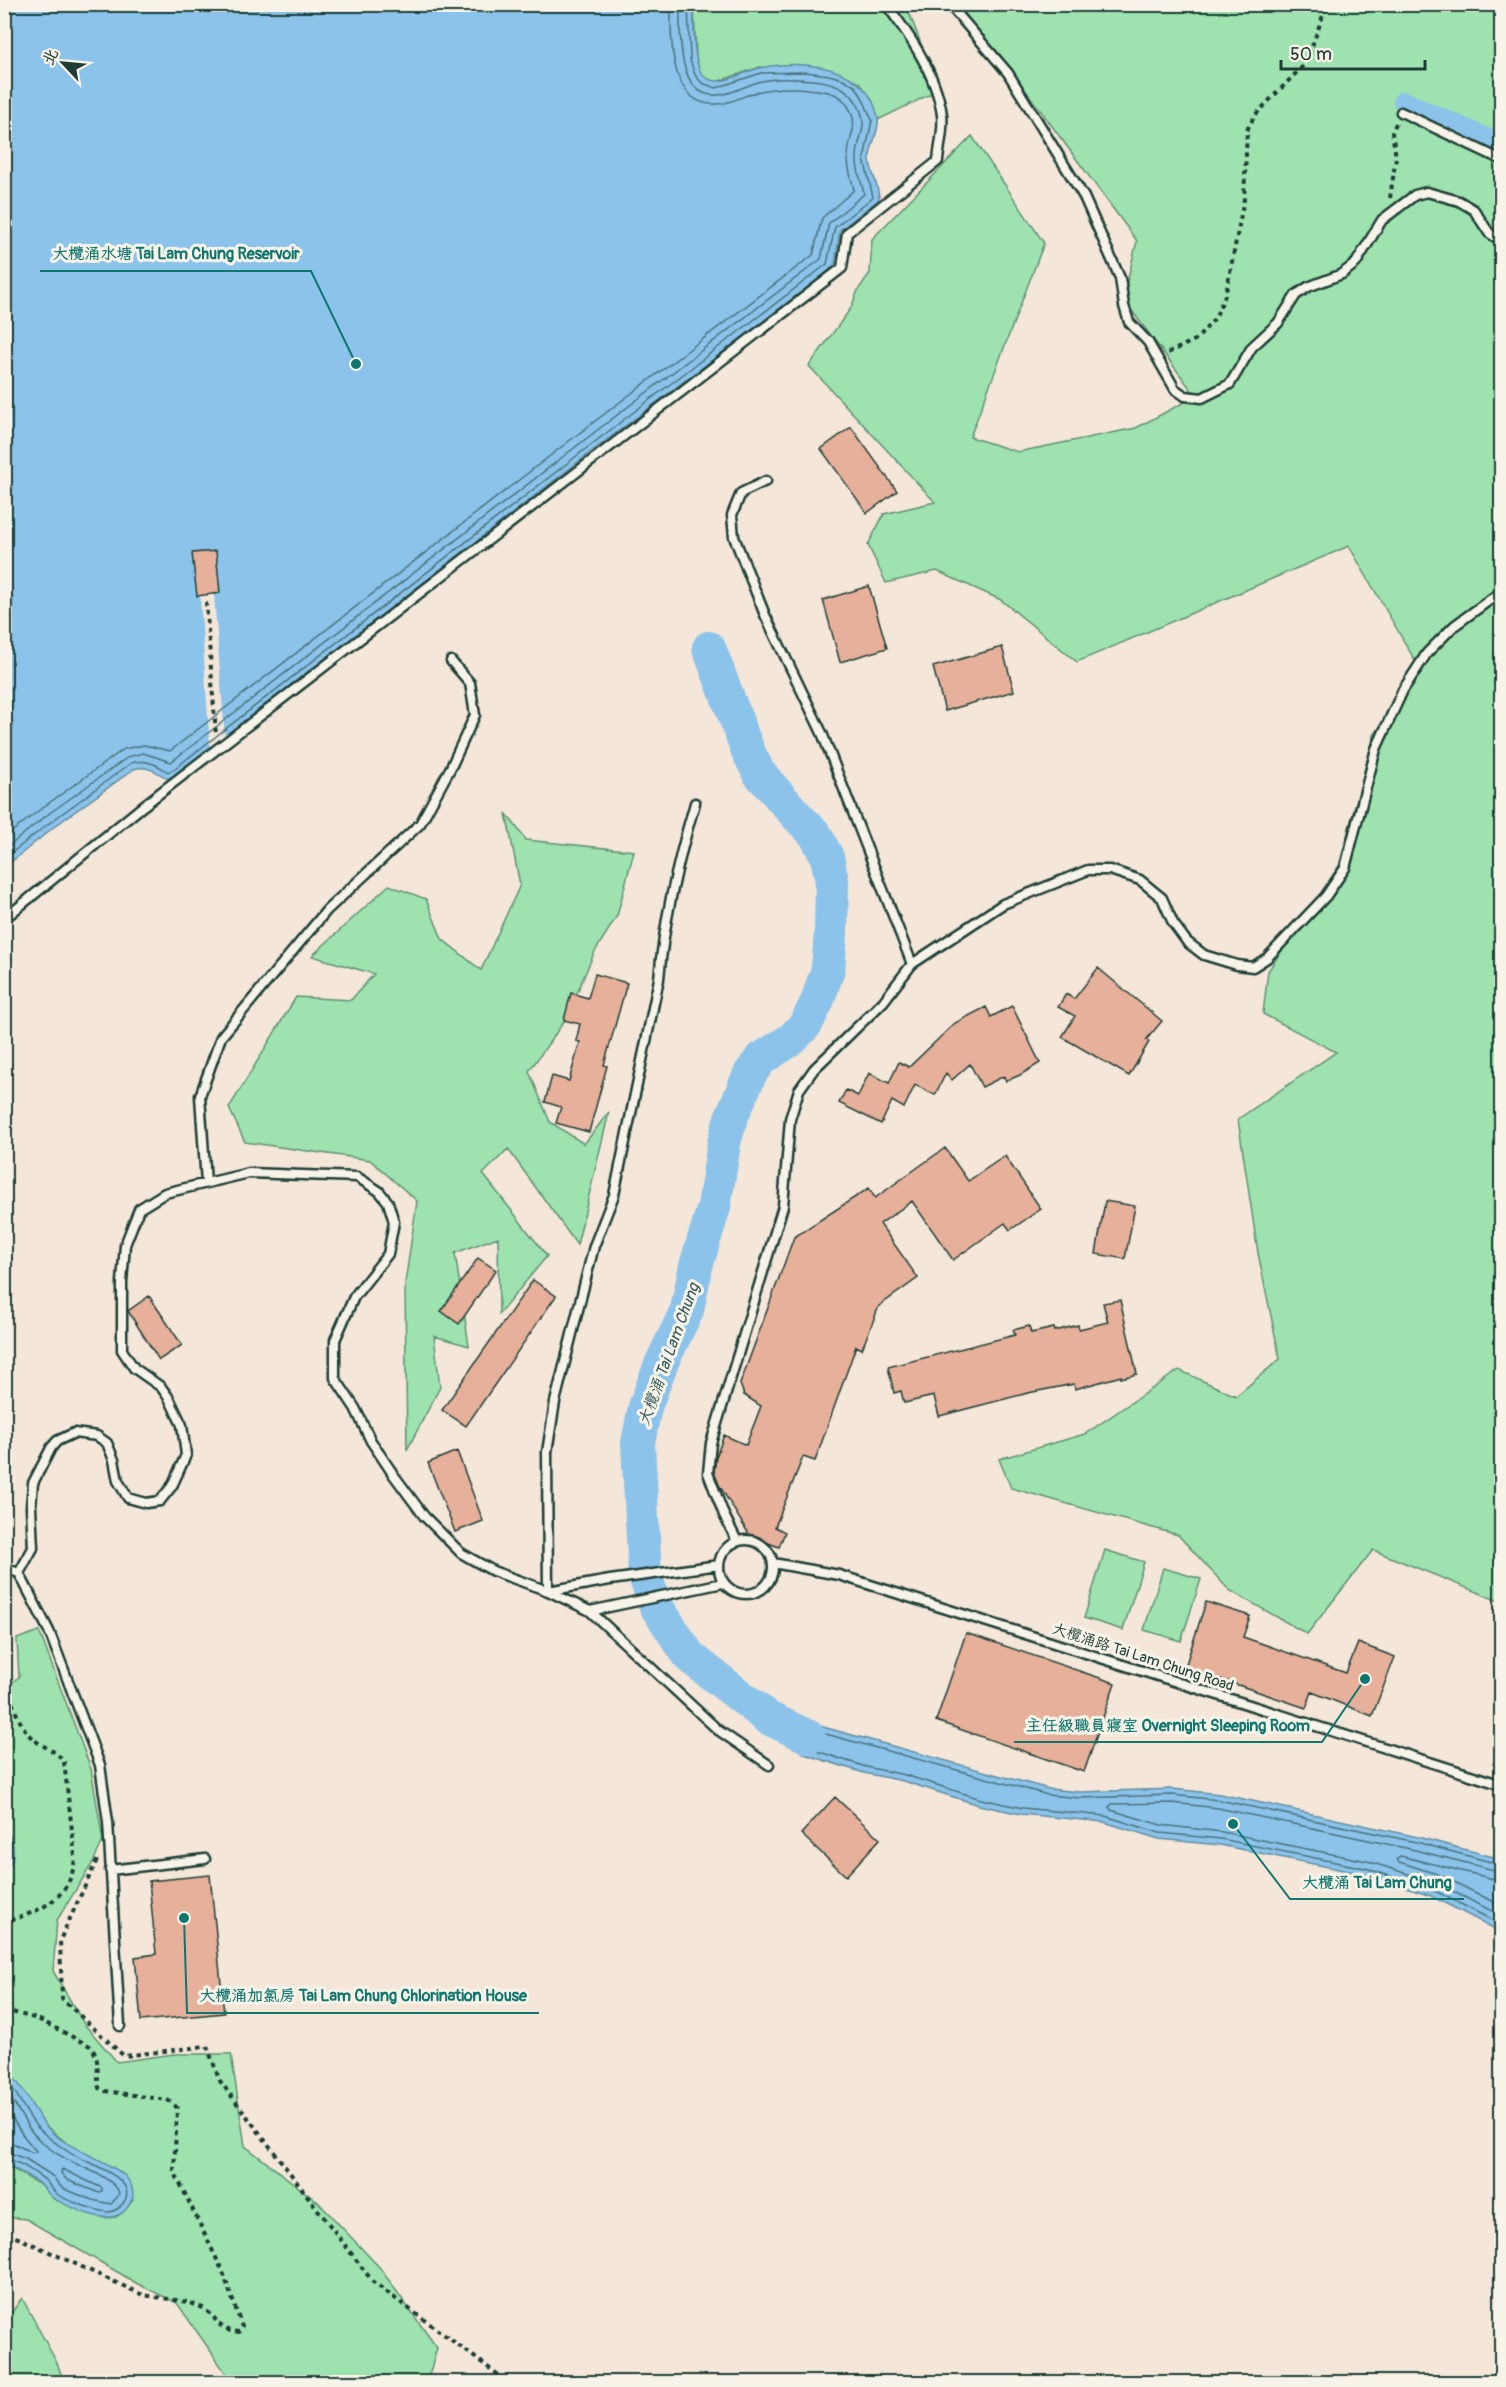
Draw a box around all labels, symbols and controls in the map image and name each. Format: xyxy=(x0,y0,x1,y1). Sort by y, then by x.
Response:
north arrow xyxy=(33,33,93,93)
scale bar xyxy=(1281,33,1425,71)
text: 50 m xyxy=(1290,43,1332,66)
text: 北 xyxy=(38,45,63,68)
callout: 大欖涌水塘 Tai Lam Chung Reservoir xyxy=(40,237,311,271)
text: 大欖涌水塘 Tai Lam Chung Reservoir xyxy=(52,244,300,264)
water label: 大欖涌 Tai Lam Chung xyxy=(634,1279,705,1428)
street label: 大欖涌路 Tai Lam Chung Road xyxy=(1050,1619,1236,1696)
callout: 主任級職員寢室 Overnight Sleeping Room xyxy=(1014,1708,1322,1742)
text: 主任級職員寢室 Overnight Sleeping Room xyxy=(1026,1716,1310,1736)
callout: 大欖涌 Tai Lam Chung xyxy=(1290,1865,1464,1899)
text: 大欖涌 Tai Lam Chung xyxy=(1302,1873,1452,1893)
callout: 大欖涌加氯房 Tai Lam Chung Chlorination House xyxy=(187,1979,539,2013)
text: 大欖涌加氯房 Tai Lam Chung Chlorination House xyxy=(199,1986,528,2006)

